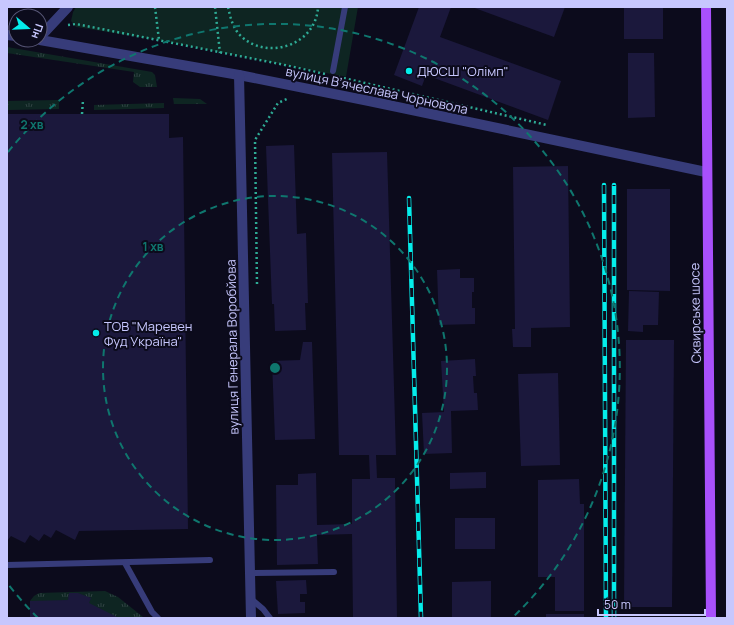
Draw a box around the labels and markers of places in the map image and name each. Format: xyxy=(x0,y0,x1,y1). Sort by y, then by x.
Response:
place label: ДЮСШ "Олімп" xyxy=(417,62,509,80)
marker: ДЮСШ "Олімп" xyxy=(404,66,414,76)
place label: ТОВ "Маревен Фуд Україна" xyxy=(104,317,193,350)
marker: ТОВ "Маревен Фуд Україна" xyxy=(91,328,101,338)
centre of rings xyxy=(268,361,282,375)

